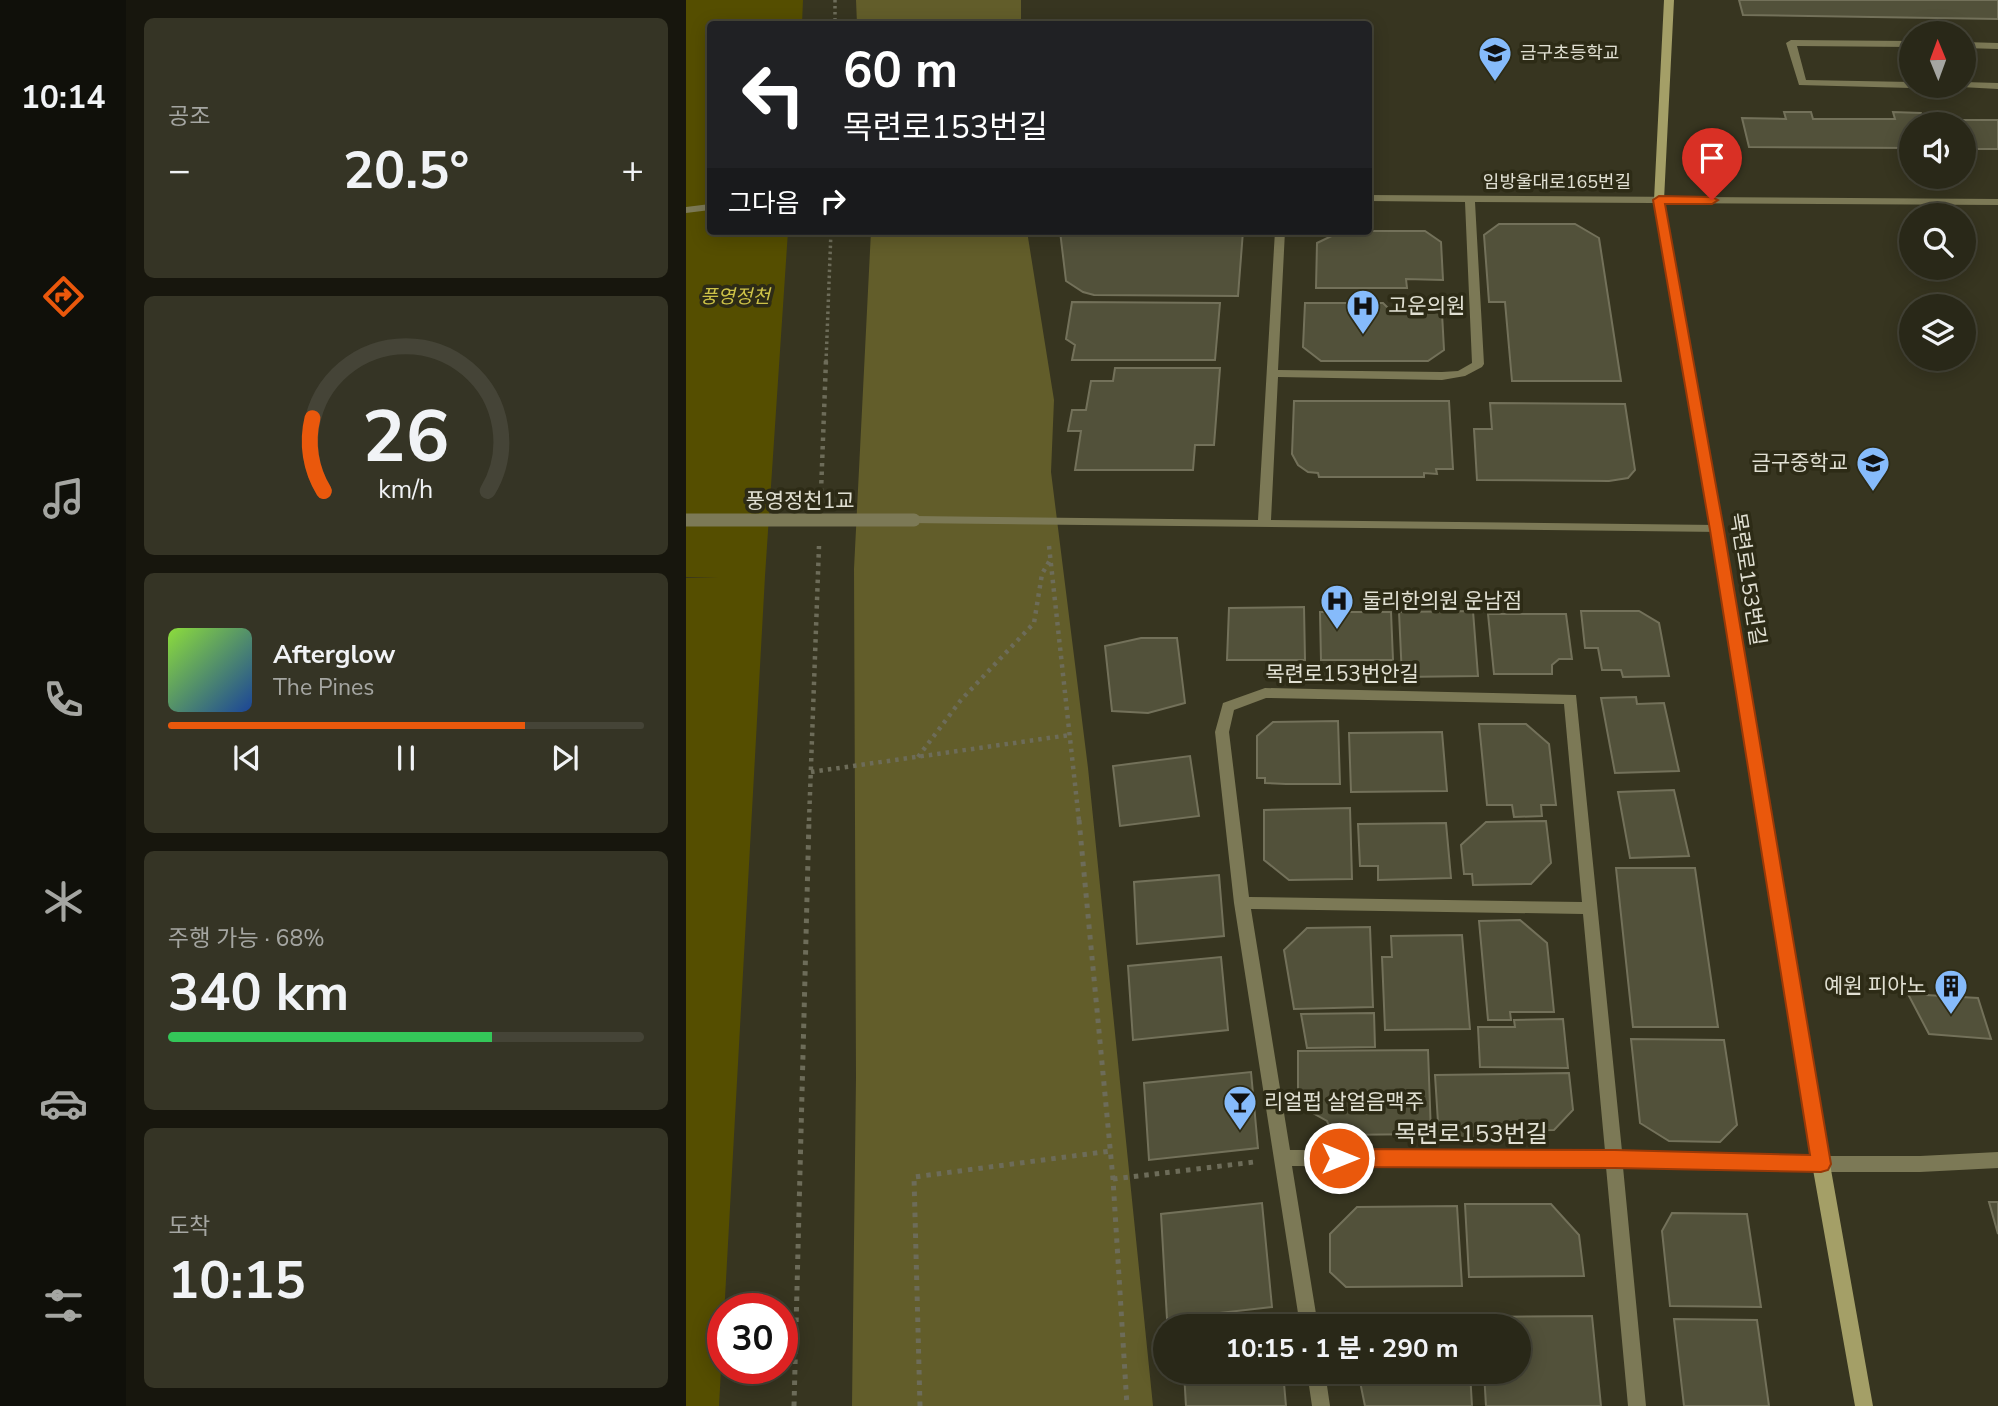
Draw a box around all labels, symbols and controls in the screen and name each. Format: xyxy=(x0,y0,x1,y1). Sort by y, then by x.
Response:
north arrow xyxy=(1899,21,1976,98)
map controls xyxy=(1899,21,1976,371)
school or university icon: 금구초등학교 xyxy=(1476,34,1514,83)
text: 60 m xyxy=(843,37,958,104)
place label: 금구초등학교 xyxy=(1520,41,1619,65)
icon: left xyxy=(728,49,819,140)
text: 10:14 xyxy=(21,76,105,119)
text: 공조 xyxy=(168,101,210,132)
text: 목련로153번길 xyxy=(843,106,1048,149)
button: sound xyxy=(1899,112,1976,189)
pin xyxy=(1682,128,1742,200)
text: 20.5° xyxy=(343,135,469,206)
icon: arrive xyxy=(1693,139,1731,177)
text: − xyxy=(168,145,191,196)
text: + xyxy=(621,145,644,196)
street label: 임방울대로165번길 xyxy=(1483,170,1631,194)
icon: right xyxy=(814,182,852,220)
text: 그다음 xyxy=(728,186,800,221)
button: search xyxy=(1899,203,1976,280)
icon: directions xyxy=(39,272,88,321)
water label: 풍영정천 xyxy=(700,284,771,310)
hospital icon: 고운의원 xyxy=(1344,287,1382,336)
place label: 고운의원 xyxy=(1388,292,1465,320)
button: layers xyxy=(1899,294,1976,371)
text: 26 xyxy=(362,388,450,488)
school or university icon: 금구중학교 xyxy=(1854,444,1892,493)
place label: 금구중학교 xyxy=(1751,449,1848,477)
text: km/h xyxy=(378,473,434,507)
icon: music xyxy=(39,474,88,523)
street label: 풍영정천1교 xyxy=(745,487,855,515)
street label: 목련로153번길 xyxy=(1724,510,1772,648)
hospital icon: 둘리한의원 운남점 xyxy=(1318,582,1356,631)
place label: 둘리한의원 운남점 xyxy=(1362,587,1522,615)
text: Afterglow xyxy=(273,637,396,672)
street label: 목련로153번안길 xyxy=(1265,660,1419,688)
text: The Pines xyxy=(273,672,374,703)
icon: phone xyxy=(39,675,88,724)
icon: previous xyxy=(228,739,266,777)
icon: pause xyxy=(387,739,425,777)
icon: next xyxy=(546,739,584,777)
icon: climate xyxy=(39,877,88,926)
text: 주행 가능 · 68% xyxy=(168,923,325,954)
text: 340 km xyxy=(168,957,349,1028)
building icon: 예원 피아노 xyxy=(1932,967,1970,1016)
place label: 예원 피아노 xyxy=(1824,972,1926,1000)
icon: car xyxy=(39,1079,88,1128)
bar icon: 리얼펍 살얼음맥주 xyxy=(1221,1083,1259,1132)
place label: 리얼펍 살얼음맥주 xyxy=(1264,1088,1424,1116)
street label: 목련로153번길 xyxy=(1394,1118,1548,1150)
position arrow xyxy=(1302,1121,1376,1195)
text: 도착 xyxy=(168,1211,210,1242)
text: 10:15 xyxy=(168,1245,306,1316)
icon: filters xyxy=(39,1281,88,1330)
speed limit sign: 30 xyxy=(707,1293,798,1384)
text: 10:15 · 1 분 · 290 m xyxy=(1226,1331,1459,1366)

